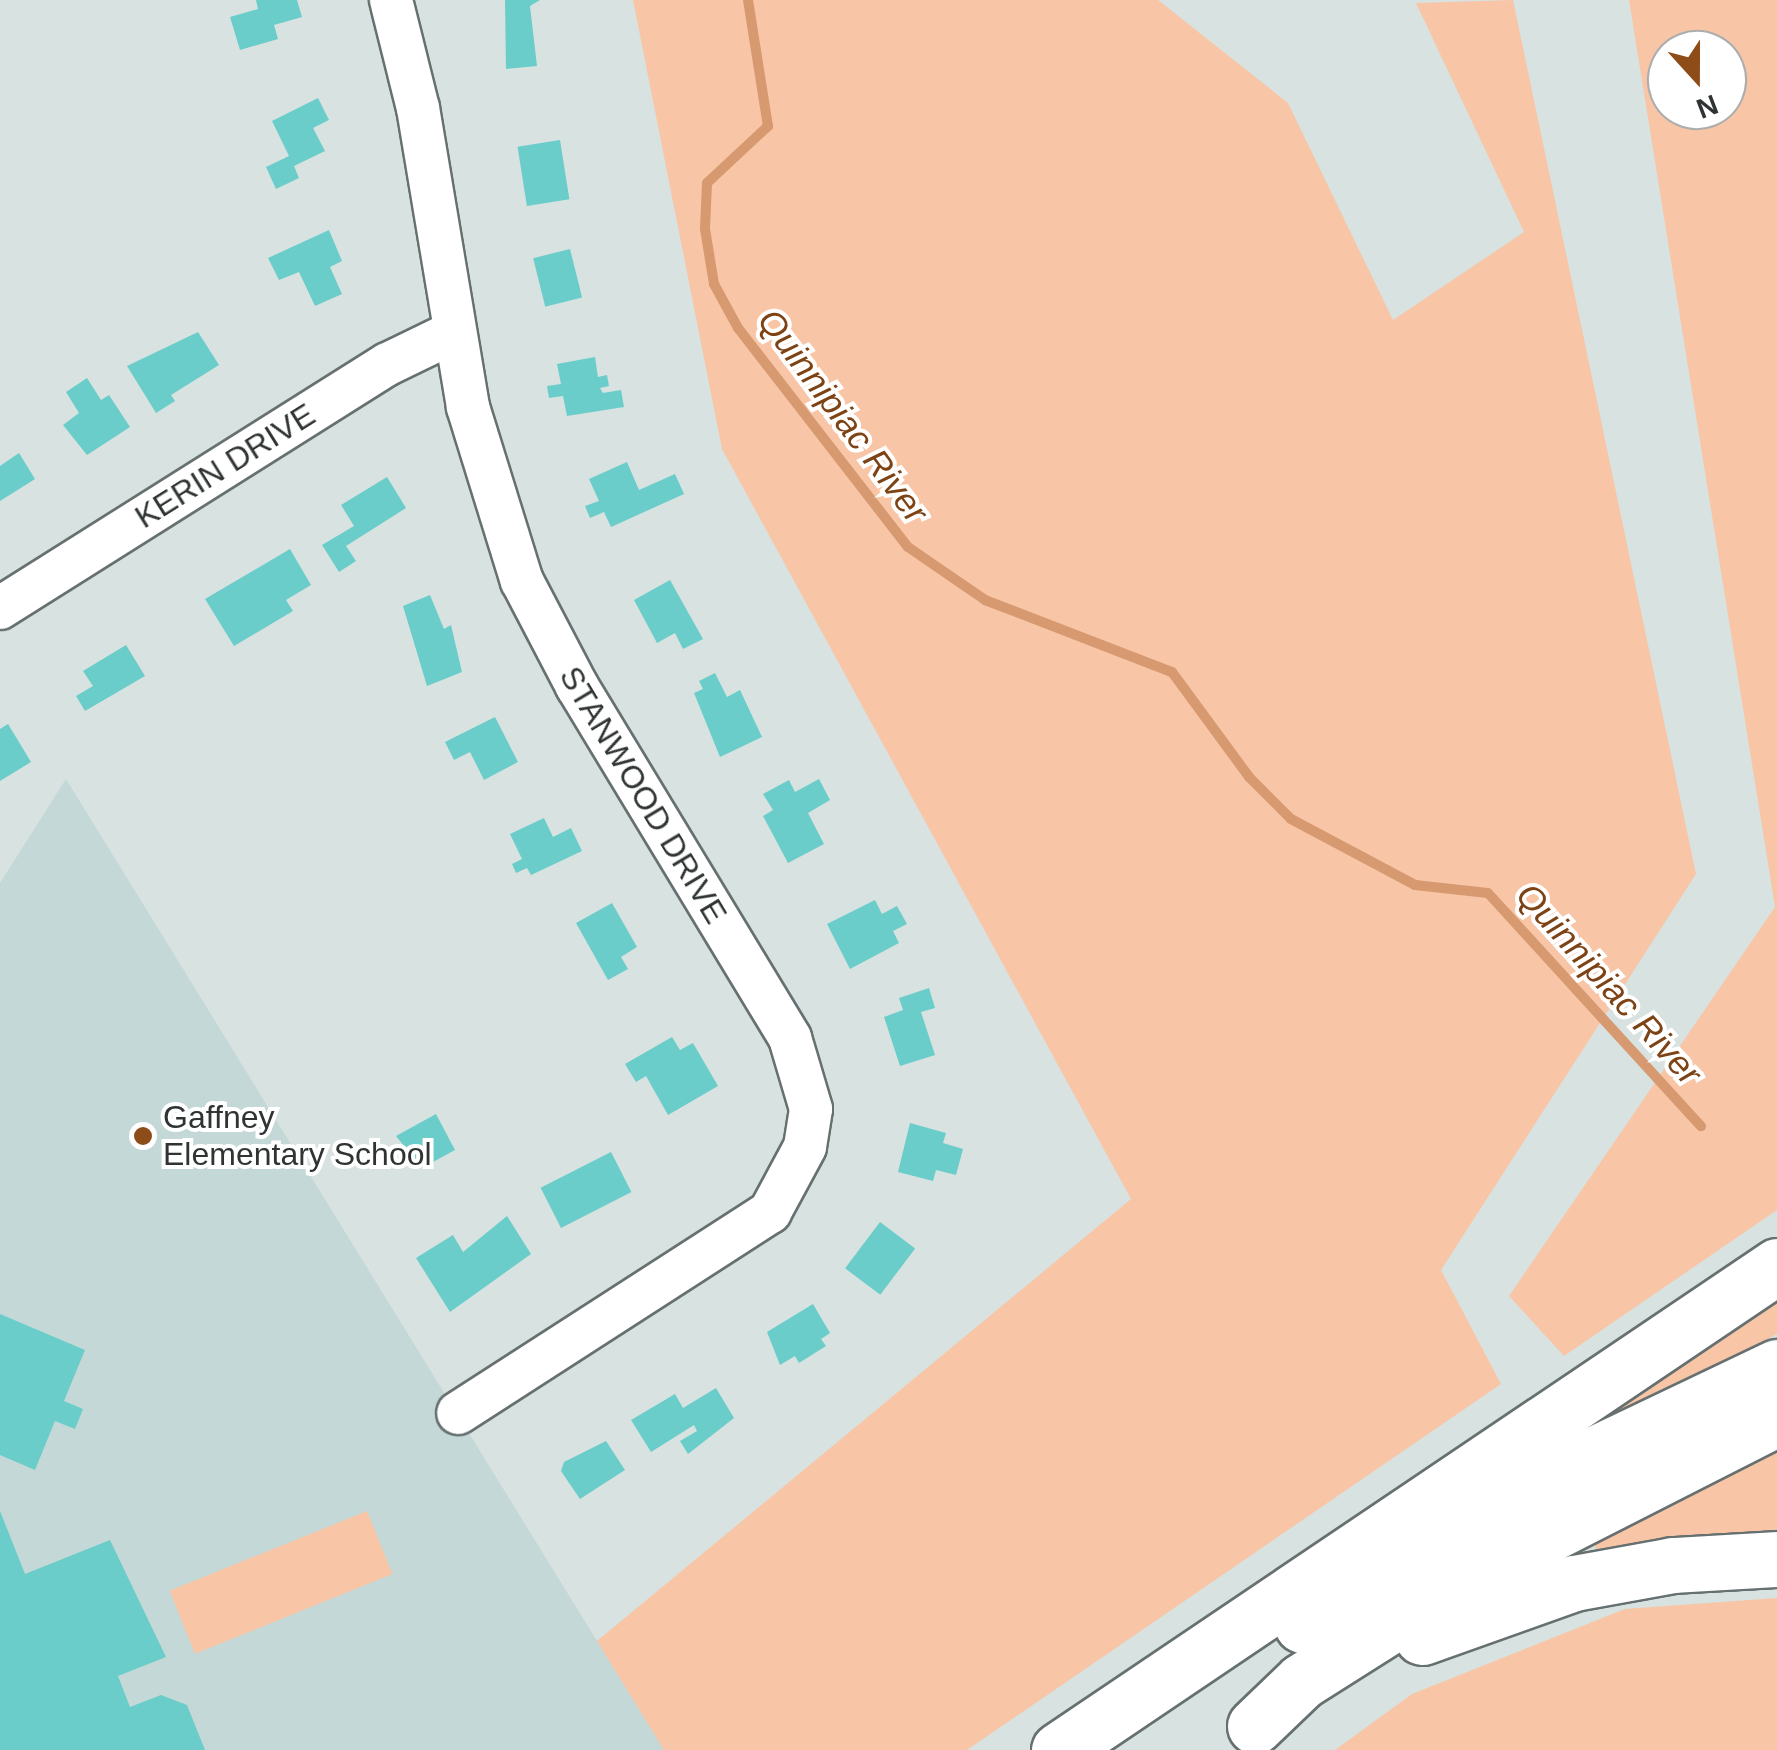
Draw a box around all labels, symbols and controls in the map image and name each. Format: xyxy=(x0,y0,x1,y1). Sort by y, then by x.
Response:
north arrow xyxy=(1647,30,1747,130)
text: N xyxy=(1692,89,1722,125)
water label: Quinnipiac River xyxy=(749,301,937,531)
street label: KERIN DRIVE xyxy=(128,396,322,536)
street label: STANWOOD DRIVE xyxy=(551,660,735,930)
water label: Quinnipiac River xyxy=(1507,875,1711,1093)
place label: Gaffney Elementary School xyxy=(163,1099,432,1174)
marker: Gaffney Elementary School xyxy=(132,1125,154,1147)

